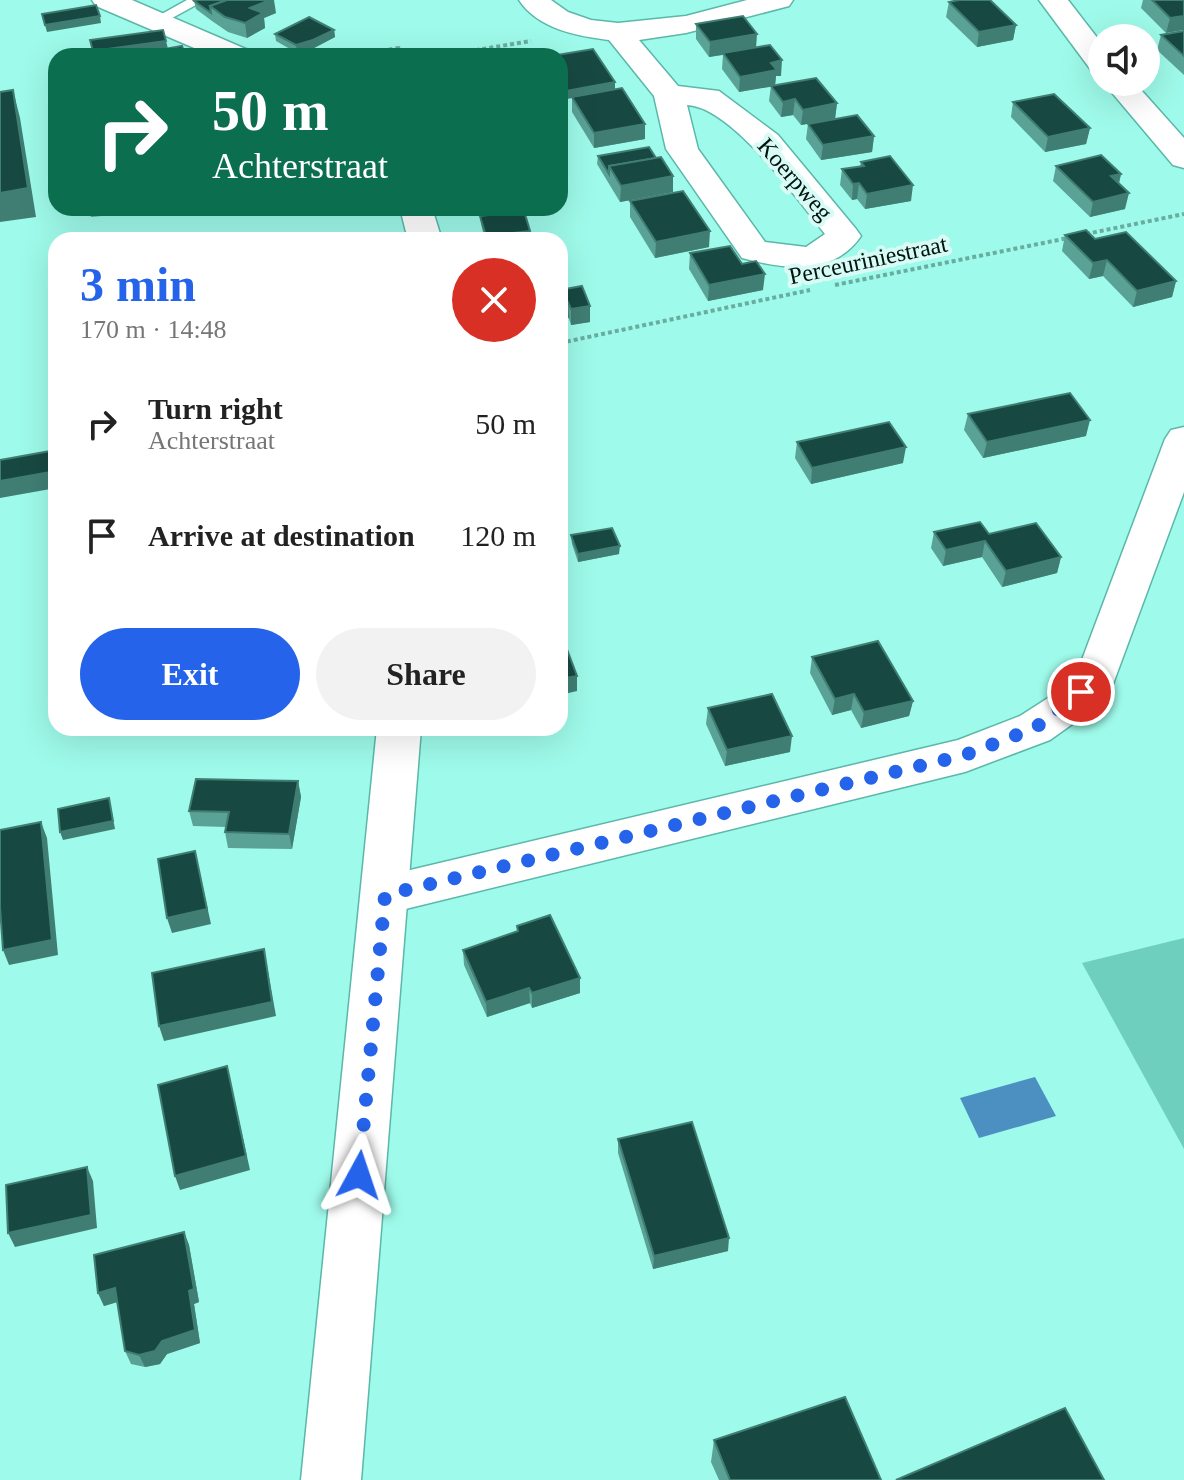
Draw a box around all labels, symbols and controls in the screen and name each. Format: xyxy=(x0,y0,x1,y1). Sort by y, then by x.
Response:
map controls xyxy=(1088,24,1160,96)
button: sound xyxy=(1088,24,1160,96)
icon: right xyxy=(80,80,184,184)
text: 50 m xyxy=(212,80,329,142)
street label: Koerpweg xyxy=(752,133,838,225)
text: Achterstraat xyxy=(212,146,388,186)
street label: Perceuriniestraat xyxy=(786,230,950,289)
text: 3 min xyxy=(80,258,196,311)
button: close xyxy=(452,258,536,342)
text: 170 m · 14:48 xyxy=(80,315,227,344)
text: Turn right xyxy=(148,392,283,425)
icon: right xyxy=(80,402,124,446)
text: 50 m xyxy=(475,407,536,440)
text: Achterstraat xyxy=(148,426,275,455)
icon: arrive xyxy=(80,514,124,558)
text: Arrive at destination xyxy=(148,519,415,552)
text: 120 m xyxy=(460,519,536,552)
button: Exit xyxy=(80,628,300,720)
button: Share xyxy=(316,628,536,720)
pin xyxy=(1047,658,1115,726)
icon: arrive xyxy=(1059,670,1103,714)
position arrow xyxy=(317,1133,401,1217)

